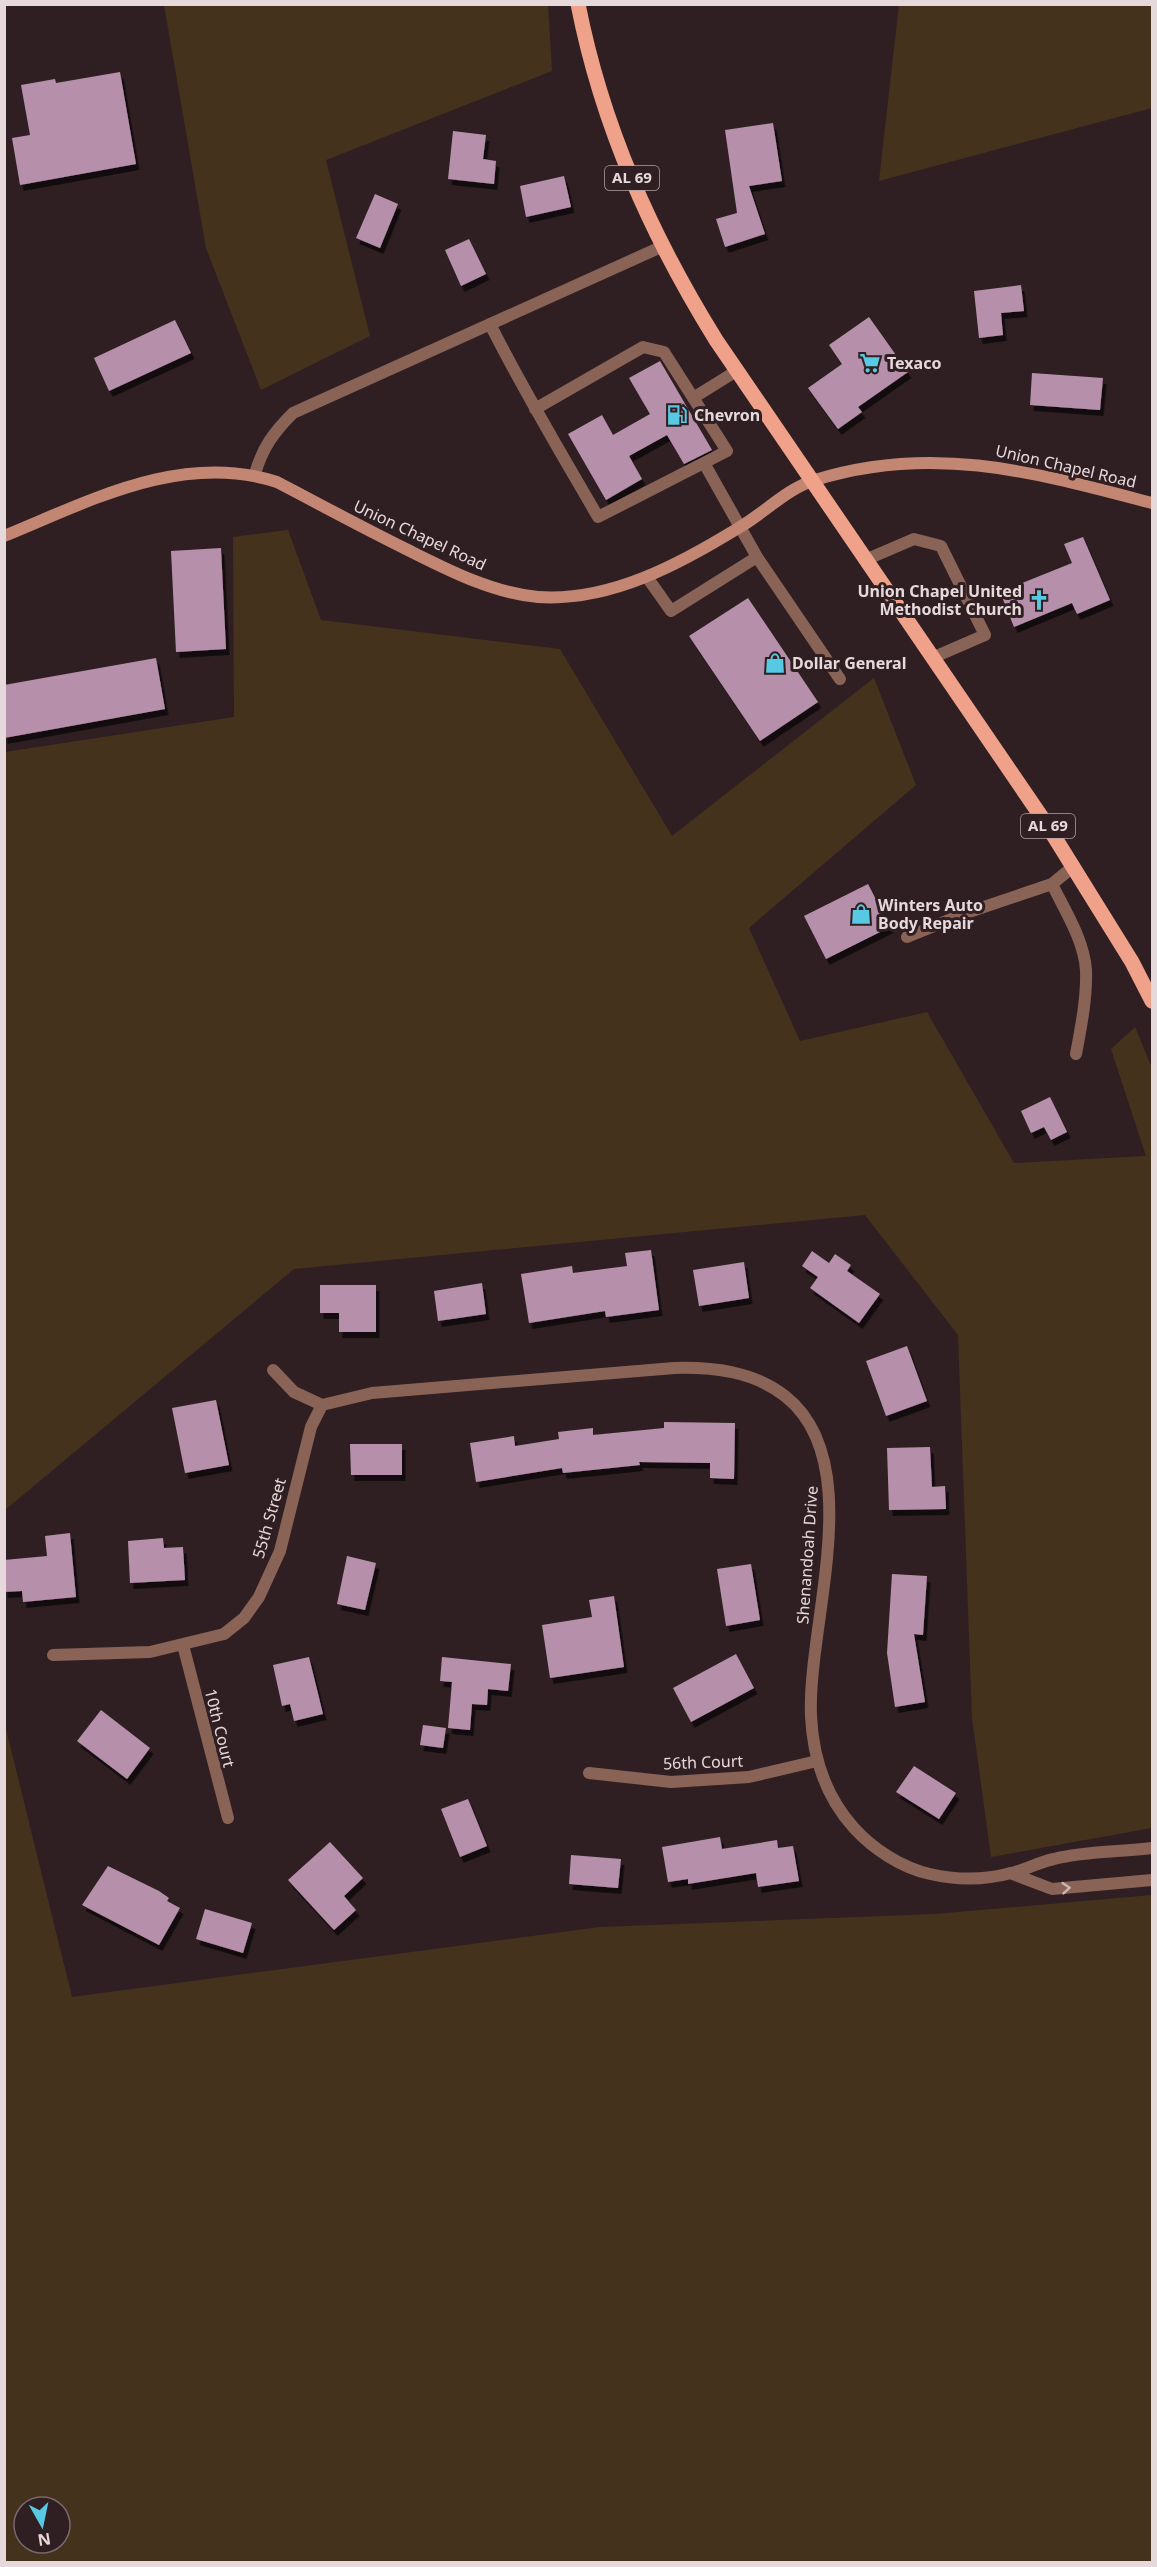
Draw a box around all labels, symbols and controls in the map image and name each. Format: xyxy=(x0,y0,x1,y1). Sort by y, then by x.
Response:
road number: AL 69 xyxy=(605,166,659,190)
supermarket icon: Texaco xyxy=(858,351,882,375)
place label: Texaco xyxy=(887,352,941,374)
fuel station icon: Chevron xyxy=(665,403,689,427)
place label: Chevron xyxy=(694,404,760,426)
street label: Union Chapel Road xyxy=(993,439,1139,493)
street label: Union Chapel Road xyxy=(350,495,490,575)
place label: Union Chapel United Methodist Church xyxy=(857,580,1022,620)
church icon: Union Chapel United Methodist Church xyxy=(1027,588,1051,612)
shop icon: Dollar General xyxy=(763,651,787,675)
place label: Dollar General xyxy=(792,652,906,674)
road number: AL 69 xyxy=(1021,814,1075,838)
place label: Winters Auto Body Repair xyxy=(878,894,983,934)
shop icon: Winters Auto Body Repair xyxy=(849,902,873,926)
street label: 55th Street xyxy=(247,1475,291,1561)
street label: Shenandoah Drive xyxy=(791,1485,823,1625)
street label: 10th Court xyxy=(200,1686,240,1770)
street label: 56th Court xyxy=(663,1750,744,1774)
one-way arrow xyxy=(1061,1882,1070,1895)
north arrow xyxy=(12,2495,72,2555)
text: N xyxy=(36,2528,52,2552)

